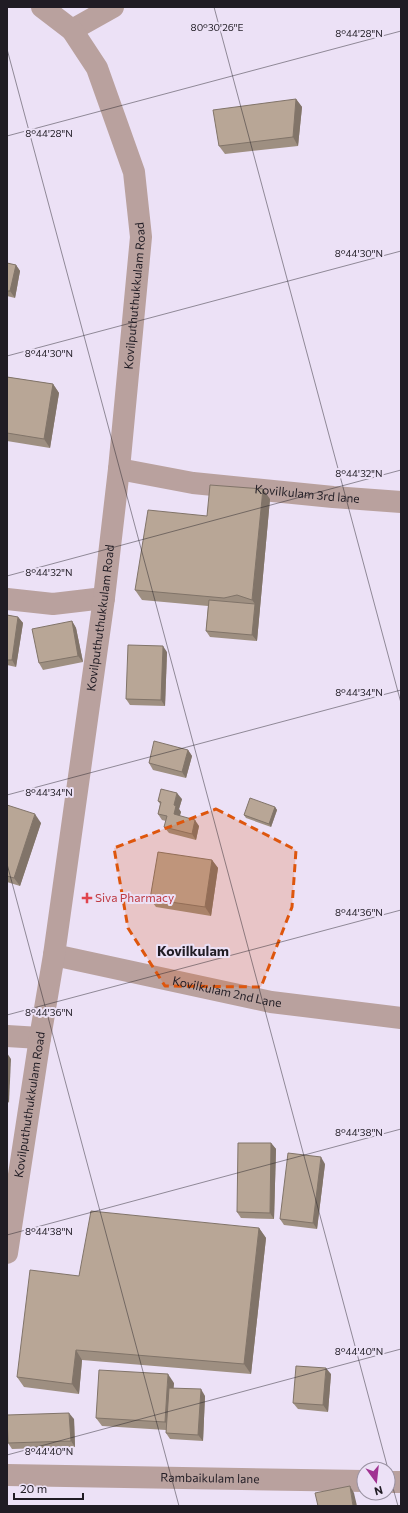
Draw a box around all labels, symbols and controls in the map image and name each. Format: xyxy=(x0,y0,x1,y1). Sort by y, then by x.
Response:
text: 80°30'26"E xyxy=(191,21,243,33)
text: 8°44'28"N xyxy=(335,27,383,39)
text: 8°44'28"N xyxy=(25,127,73,139)
street label: Kovilputhuthukkulam Road xyxy=(120,222,147,370)
text: 8°44'30"N xyxy=(335,247,383,259)
text: 8°44'30"N xyxy=(25,347,73,359)
text: 8°44'32"N xyxy=(335,467,383,479)
street label: Kovilkulam 3rd lane xyxy=(254,481,360,505)
street label: Kovilputhuthukkulam Road xyxy=(83,544,116,692)
text: 8°44'32"N xyxy=(25,566,73,578)
text: 8°44'34"N xyxy=(335,686,383,698)
text: 8°44'34"N xyxy=(25,786,73,798)
place label: Siva Pharmacy xyxy=(95,890,174,904)
marker: Siva Pharmacy xyxy=(82,893,92,903)
text: 8°44'36"N xyxy=(335,906,383,918)
district label: Kovilkulam xyxy=(157,942,229,959)
street label: Kovilkulam 2nd Lane xyxy=(171,973,283,1009)
text: 8°44'36"N xyxy=(25,1006,73,1018)
street label: Kovilputhuthukkulam Road xyxy=(11,1030,47,1179)
text: 8°44'38"N xyxy=(335,1126,383,1138)
text: 8°44'38"N xyxy=(25,1225,73,1237)
text: 8°44'40"N xyxy=(335,1345,383,1357)
text: 8°44'40"N xyxy=(25,1445,73,1457)
north arrow xyxy=(356,1461,396,1501)
street label: Rambaikulam lane xyxy=(160,1470,260,1485)
scale bar xyxy=(14,1475,83,1501)
text: 20 m xyxy=(20,1481,47,1495)
text: N xyxy=(373,1484,384,1498)

